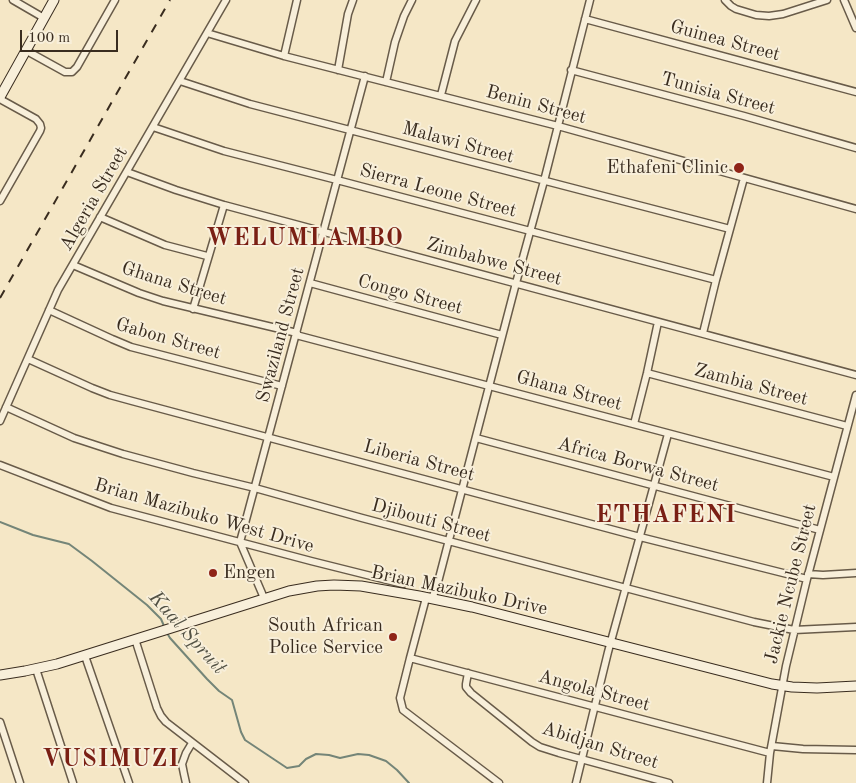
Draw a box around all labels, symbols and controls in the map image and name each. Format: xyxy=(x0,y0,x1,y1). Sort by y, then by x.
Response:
street label: Guinea Street xyxy=(667,15,783,67)
scale bar xyxy=(22,20,120,52)
text: 100 m xyxy=(28,31,70,46)
street label: Tunisia Street xyxy=(658,68,778,120)
street label: Benin Street xyxy=(483,81,589,129)
street label: Malawi Street xyxy=(400,117,516,169)
street label: Algeria Street xyxy=(55,143,133,255)
place label: Ethafeni Clinic xyxy=(606,157,728,179)
street label: Sierra Leone Street xyxy=(357,159,519,223)
marker: Ethafeni Clinic xyxy=(732,161,746,175)
district label: WELUMLAMBO xyxy=(205,225,405,253)
street label: Zimbabwe Street xyxy=(424,233,564,291)
street label: Ghana Street xyxy=(119,257,229,311)
street label: Swaziland Street xyxy=(252,265,310,405)
street label: Congo Street xyxy=(355,270,465,320)
street label: Gabon Street xyxy=(113,313,223,365)
street label: Zambia Street xyxy=(692,359,810,411)
street label: Ghana Street xyxy=(514,366,624,416)
street label: Africa Borwa Street xyxy=(555,432,721,498)
street label: Liberia Street xyxy=(361,435,477,487)
street label: Brian Mazibuko West Drive xyxy=(92,474,316,558)
street label: Djibouti Street xyxy=(369,494,493,548)
district label: ETHAFENI xyxy=(594,502,738,530)
street label: Jackie Ncube Street xyxy=(760,502,822,666)
street label: Brian Mazibuko Drive xyxy=(369,561,549,621)
place label: Engen xyxy=(223,562,276,584)
marker: Engen xyxy=(207,567,219,579)
water label: Kaal Spruit xyxy=(143,586,231,680)
place label: South African Police Service xyxy=(268,615,383,659)
marker: South African Police Service xyxy=(387,631,399,643)
street label: Angola Street xyxy=(536,665,652,717)
street label: Abidjan Street xyxy=(539,717,661,775)
district label: VUSIMUZI xyxy=(41,746,181,774)

